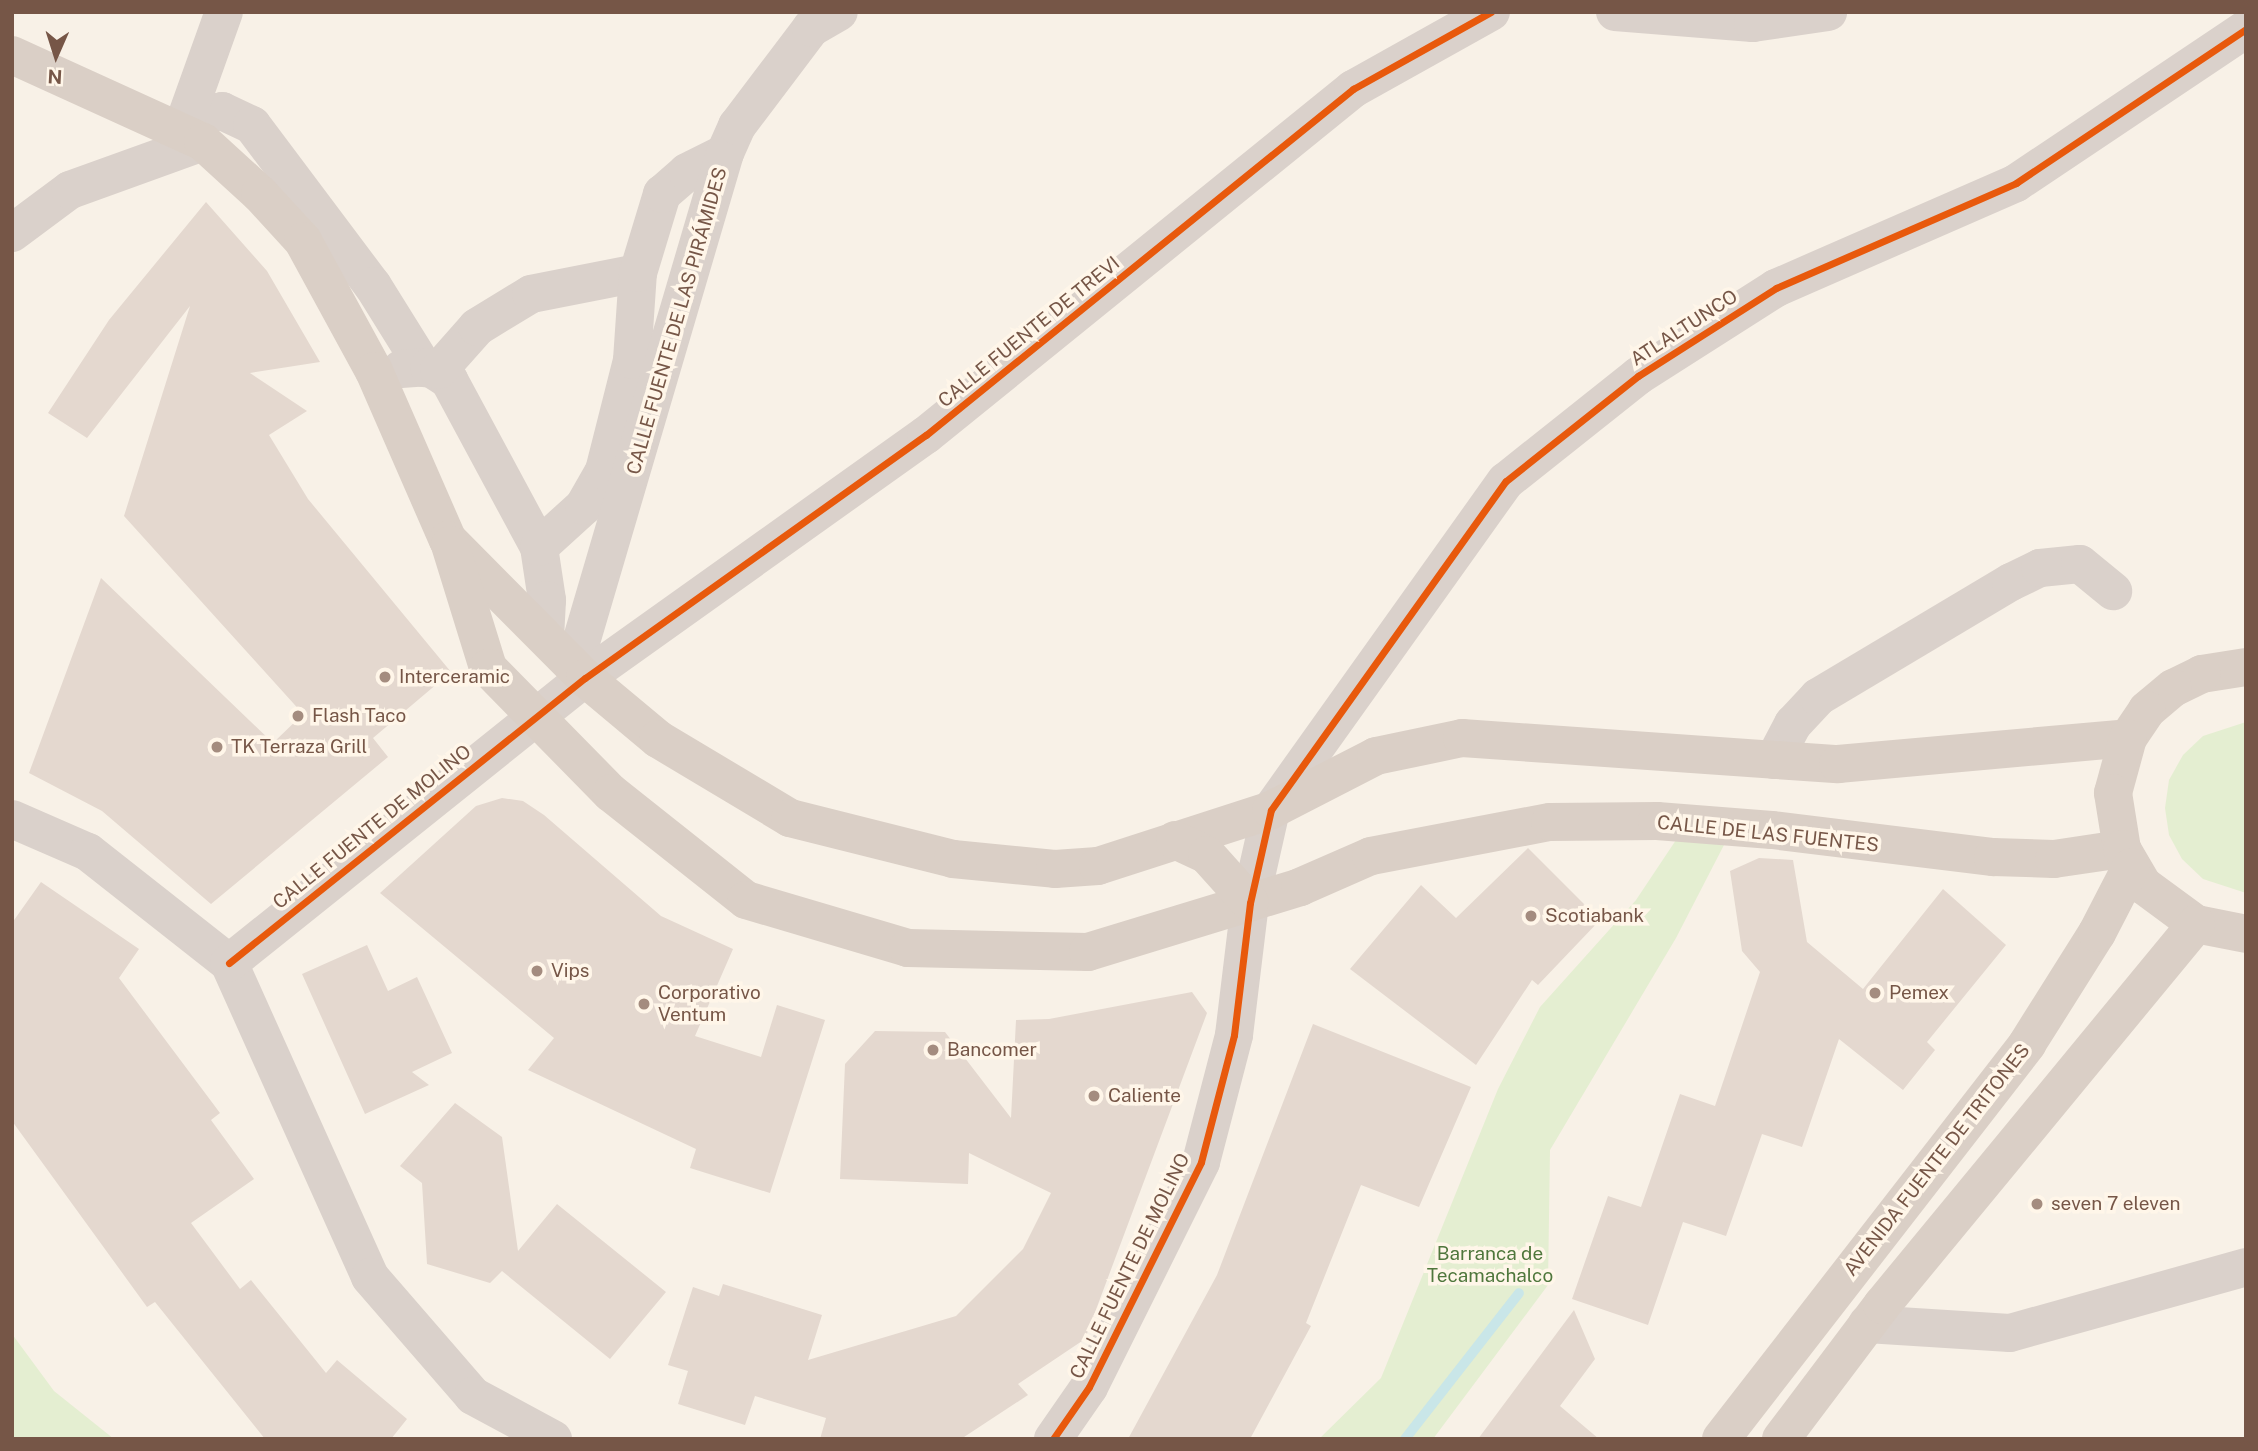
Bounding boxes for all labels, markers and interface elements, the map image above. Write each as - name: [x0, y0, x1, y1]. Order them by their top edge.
- north arrow: [21, 21, 91, 91]
- text: N: [47, 66, 63, 88]
- street label: CALLE FUENTE DE LAS PIRÁMIDES: [622, 165, 732, 477]
- street label: CALLE FUENTE DE TREVI: [934, 252, 1124, 412]
- street label: ATLALTUNCO: [1626, 285, 1742, 371]
- place label: Interceramic: [399, 666, 510, 688]
- marker: Interceramic: [377, 669, 393, 685]
- place label: Flash Taco: [312, 705, 406, 727]
- marker: Flash Taco: [290, 708, 306, 724]
- place label: TK Terraza Grill: [231, 736, 367, 758]
- marker: TK Terraza Grill: [209, 739, 225, 755]
- street label: CALLE FUENTE DE MOLINO: [268, 740, 476, 914]
- street label: CALLE DE LAS FUENTES: [1656, 811, 1880, 857]
- place label: Scotiabank: [1545, 905, 1644, 927]
- marker: Scotiabank: [1523, 908, 1539, 924]
- place label: Vips: [551, 960, 589, 982]
- marker: Vips: [529, 963, 545, 979]
- place label: Corporativo Ventum: [658, 982, 761, 1026]
- place label: Pemex: [1889, 982, 1949, 1004]
- marker: Pemex: [1867, 985, 1883, 1001]
- marker: Corporativo Ventum: [636, 996, 652, 1012]
- place label: Bancomer: [947, 1039, 1037, 1061]
- street label: AVENIDA FUENTE DE TRITONES: [1839, 1039, 2035, 1281]
- marker: Bancomer: [925, 1042, 941, 1058]
- place label: Caliente: [1108, 1085, 1181, 1107]
- marker: Caliente: [1086, 1088, 1102, 1104]
- street label: CALLE FUENTE DE MOLINO: [1065, 1149, 1195, 1383]
- place label: seven 7 eleven: [2051, 1193, 2181, 1215]
- marker: seven 7 eleven: [2029, 1196, 2045, 1212]
- park label: Barranca de Tecamachalco: [1427, 1243, 1553, 1287]

